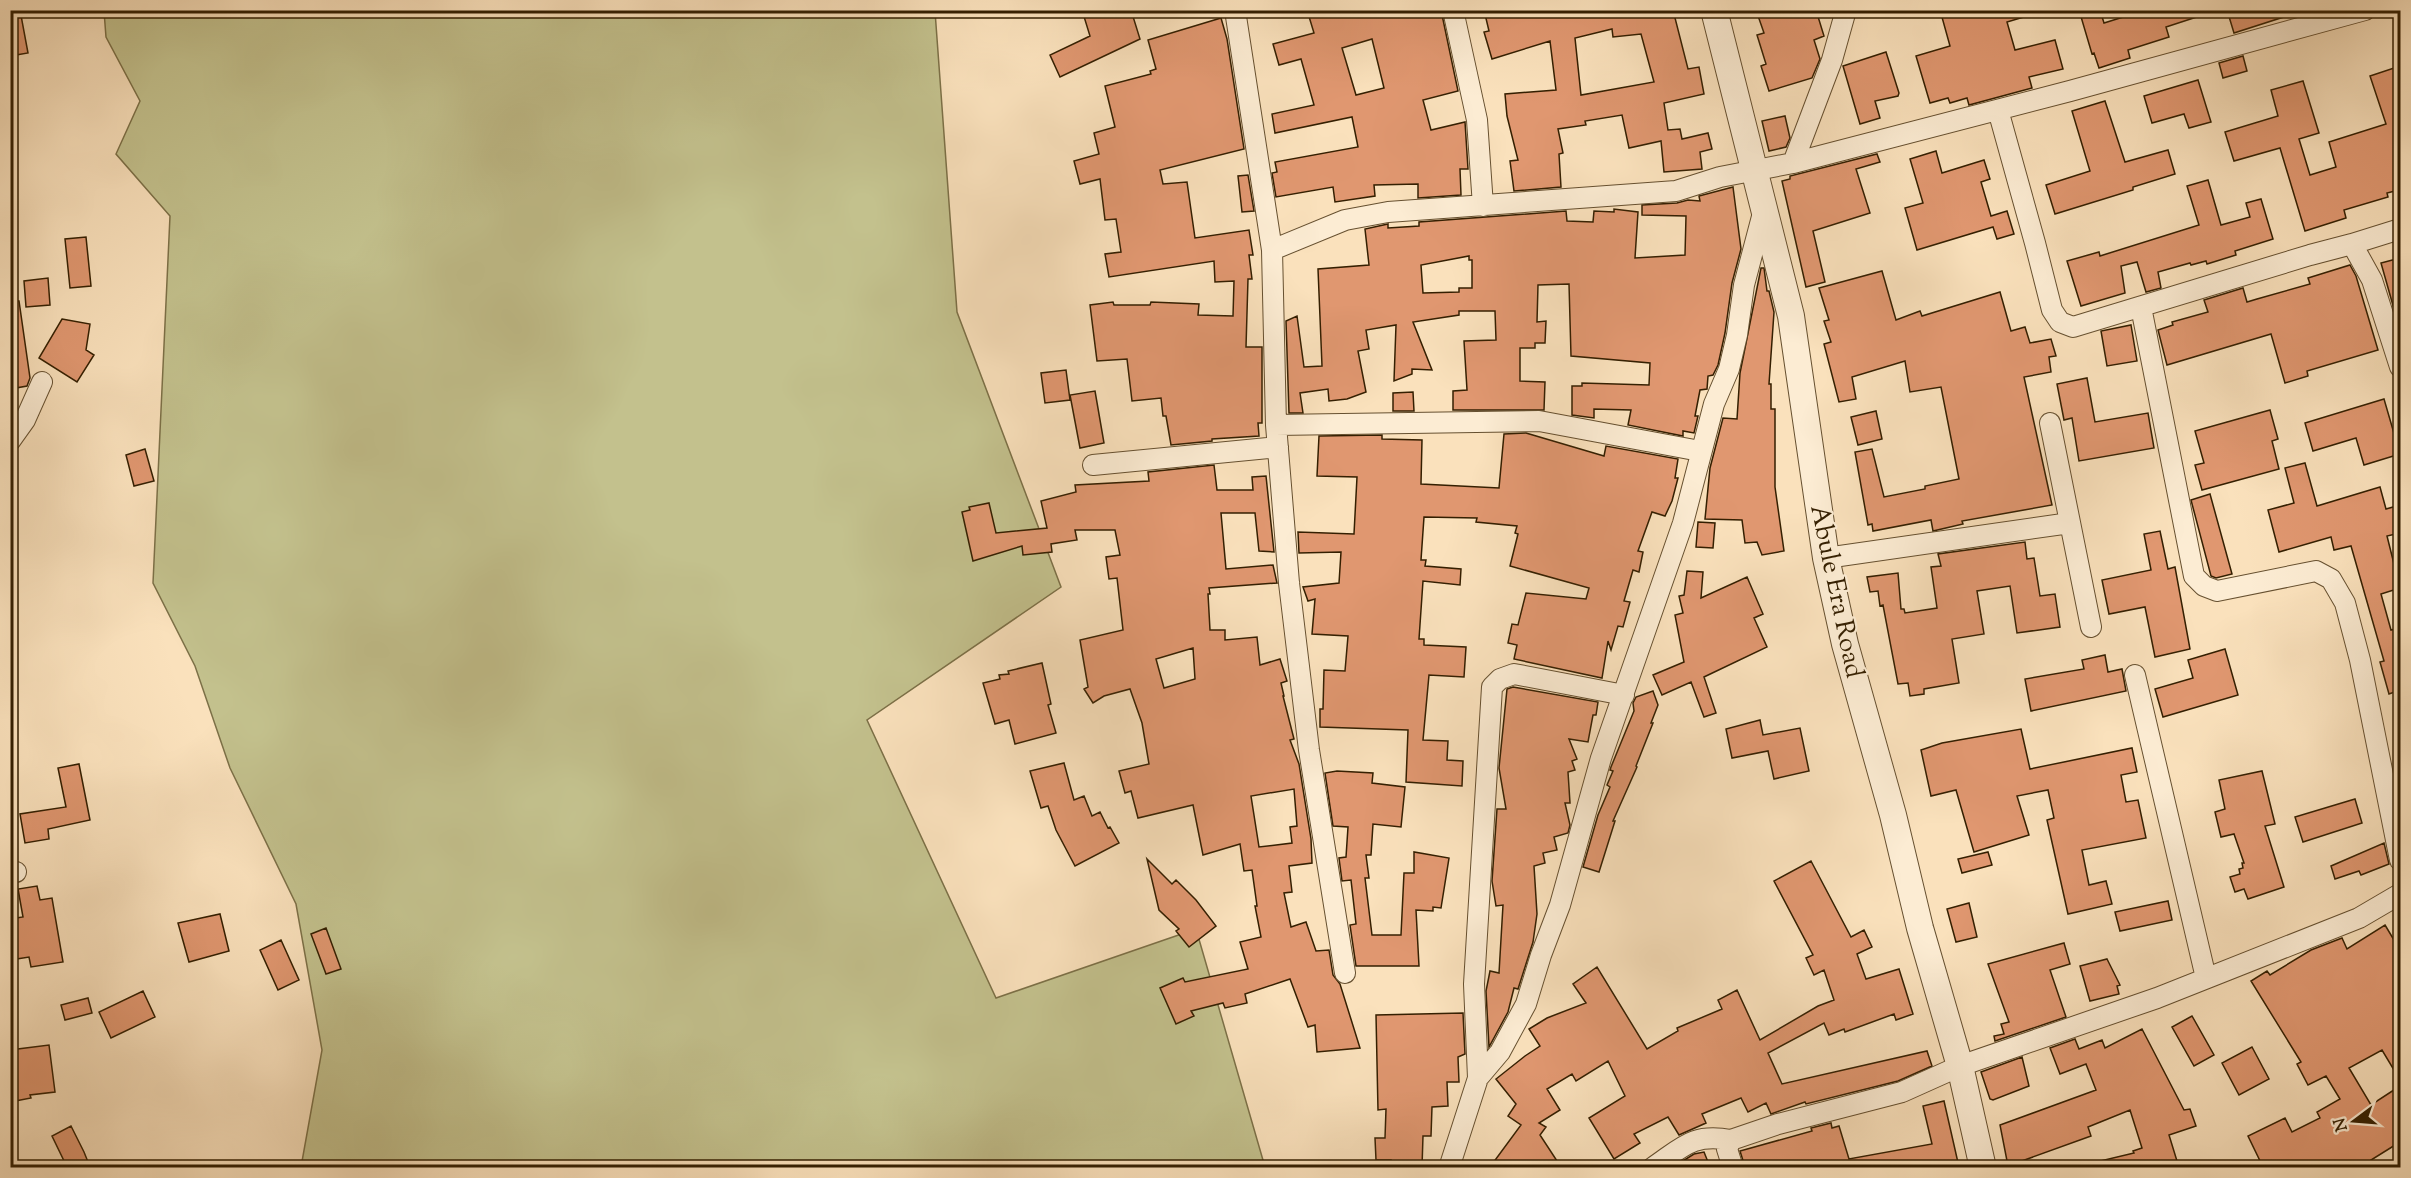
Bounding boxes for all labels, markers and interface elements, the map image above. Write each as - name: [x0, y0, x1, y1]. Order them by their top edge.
- street label: Abule Era Road: [1799, 502, 1872, 682]
- north arrow: [2324, 1091, 2384, 1151]
- text: N: [2329, 1115, 2355, 1134]

